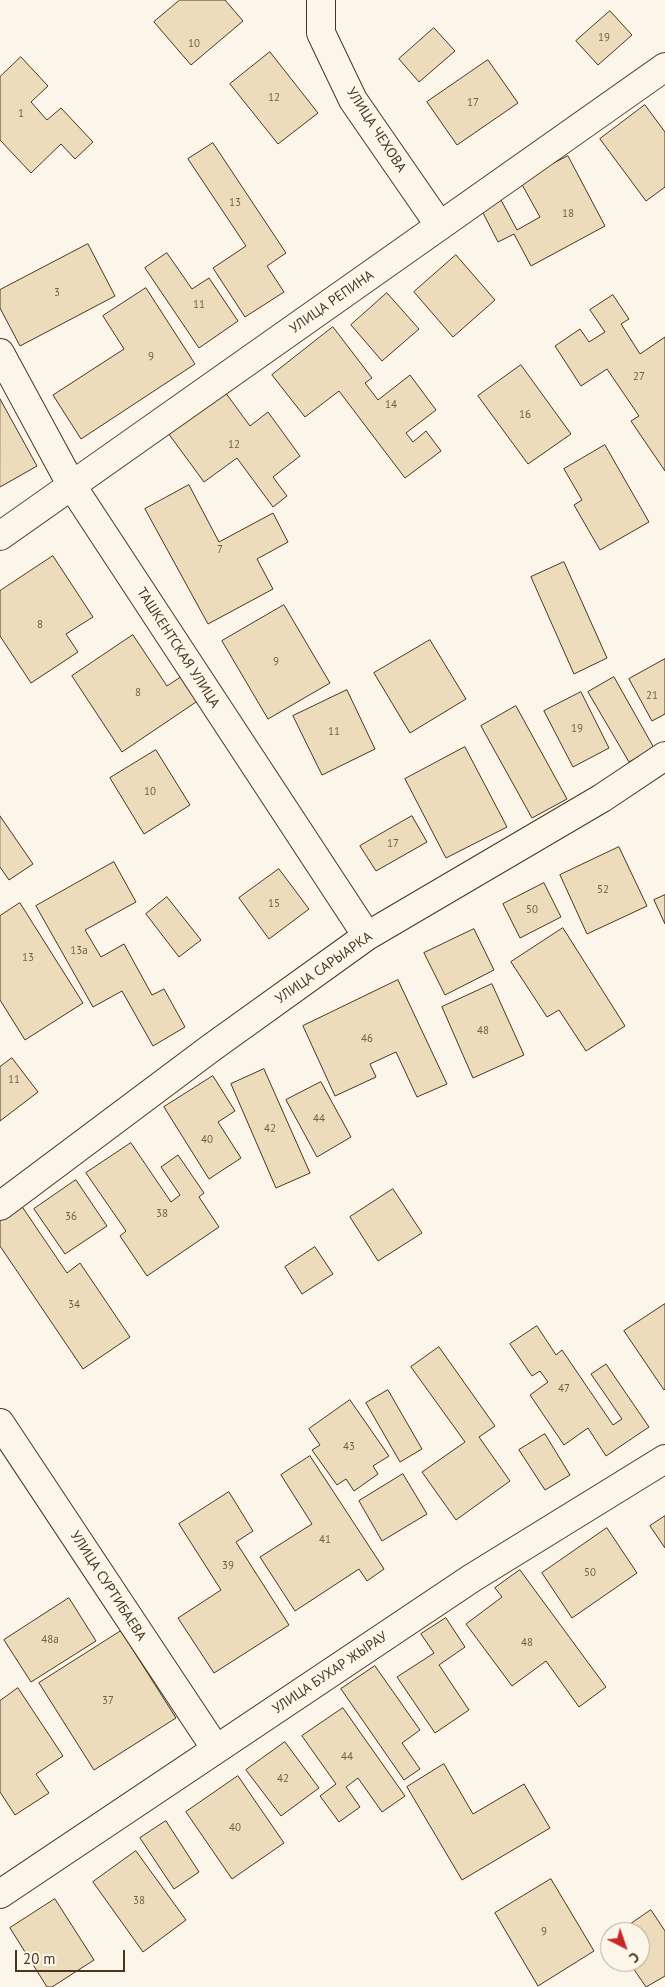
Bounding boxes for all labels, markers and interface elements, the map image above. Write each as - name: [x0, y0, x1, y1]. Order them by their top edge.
- house number: 19: [598, 31, 610, 45]
- house number: 10: [188, 37, 200, 51]
- street label: УЛИЦА ЧЕХОВА: [342, 85, 410, 175]
- house number: 12: [268, 91, 280, 105]
- house number: 17: [467, 96, 479, 110]
- house number: 1: [18, 107, 24, 121]
- house number: 13: [229, 196, 241, 210]
- house number: 18: [562, 207, 574, 221]
- street label: УЛИЦА РЕПИНА: [287, 267, 377, 337]
- house number: 3: [54, 286, 60, 300]
- house number: 11: [193, 298, 205, 312]
- house number: 9: [148, 350, 154, 364]
- house number: 27: [633, 370, 645, 384]
- house number: 14: [385, 398, 397, 412]
- house number: 16: [519, 408, 531, 422]
- house number: 12: [228, 438, 240, 452]
- house number: 7: [217, 543, 223, 557]
- street label: ТАШКЕНТСКАЯ УЛИЦА: [133, 585, 223, 711]
- house number: 8: [37, 618, 43, 632]
- house number: 9: [273, 655, 279, 669]
- house number: 8: [135, 686, 141, 700]
- house number: 21: [646, 689, 658, 703]
- house number: 19: [571, 722, 583, 736]
- house number: 11: [328, 725, 340, 739]
- house number: 10: [144, 785, 156, 799]
- house number: 17: [387, 837, 399, 851]
- house number: 52: [597, 883, 609, 897]
- house number: 15: [268, 897, 280, 911]
- house number: 50: [526, 903, 538, 917]
- street label: УЛИЦА САРЫАРКА: [272, 928, 376, 1008]
- house number: 13а: [70, 944, 88, 958]
- house number: 13: [22, 951, 34, 965]
- house number: 48: [477, 1024, 489, 1038]
- house number: 46: [361, 1032, 373, 1046]
- house number: 11: [8, 1073, 20, 1087]
- house number: 44: [313, 1112, 325, 1126]
- house number: 42: [264, 1122, 276, 1136]
- house number: 40: [201, 1133, 213, 1147]
- house number: 38: [156, 1207, 168, 1221]
- house number: 36: [65, 1210, 77, 1224]
- house number: 34: [68, 1298, 80, 1312]
- house number: 47: [558, 1382, 570, 1396]
- house number: 43: [343, 1440, 355, 1454]
- street label: УЛИЦА СУРТИБАЕВА: [66, 1528, 150, 1644]
- house number: 41: [319, 1533, 331, 1547]
- house number: 39: [222, 1559, 234, 1573]
- house number: 50: [584, 1566, 596, 1580]
- street label: УЛИЦА БУХАР ЖЫРАУ: [269, 1628, 391, 1718]
- house number: 48а: [41, 1633, 59, 1647]
- house number: 48: [521, 1636, 533, 1650]
- house number: 37: [102, 1694, 114, 1708]
- house number: 44: [341, 1750, 353, 1764]
- house number: 42: [277, 1772, 289, 1786]
- house number: 40: [229, 1821, 241, 1835]
- house number: 38: [133, 1894, 145, 1908]
- north arrow: [600, 1922, 650, 1972]
- house number: 9: [541, 1925, 547, 1939]
- scale bar: [18, 1940, 128, 1972]
- text: С: [625, 1948, 643, 1967]
- text: 20 m: [23, 1949, 56, 1968]

